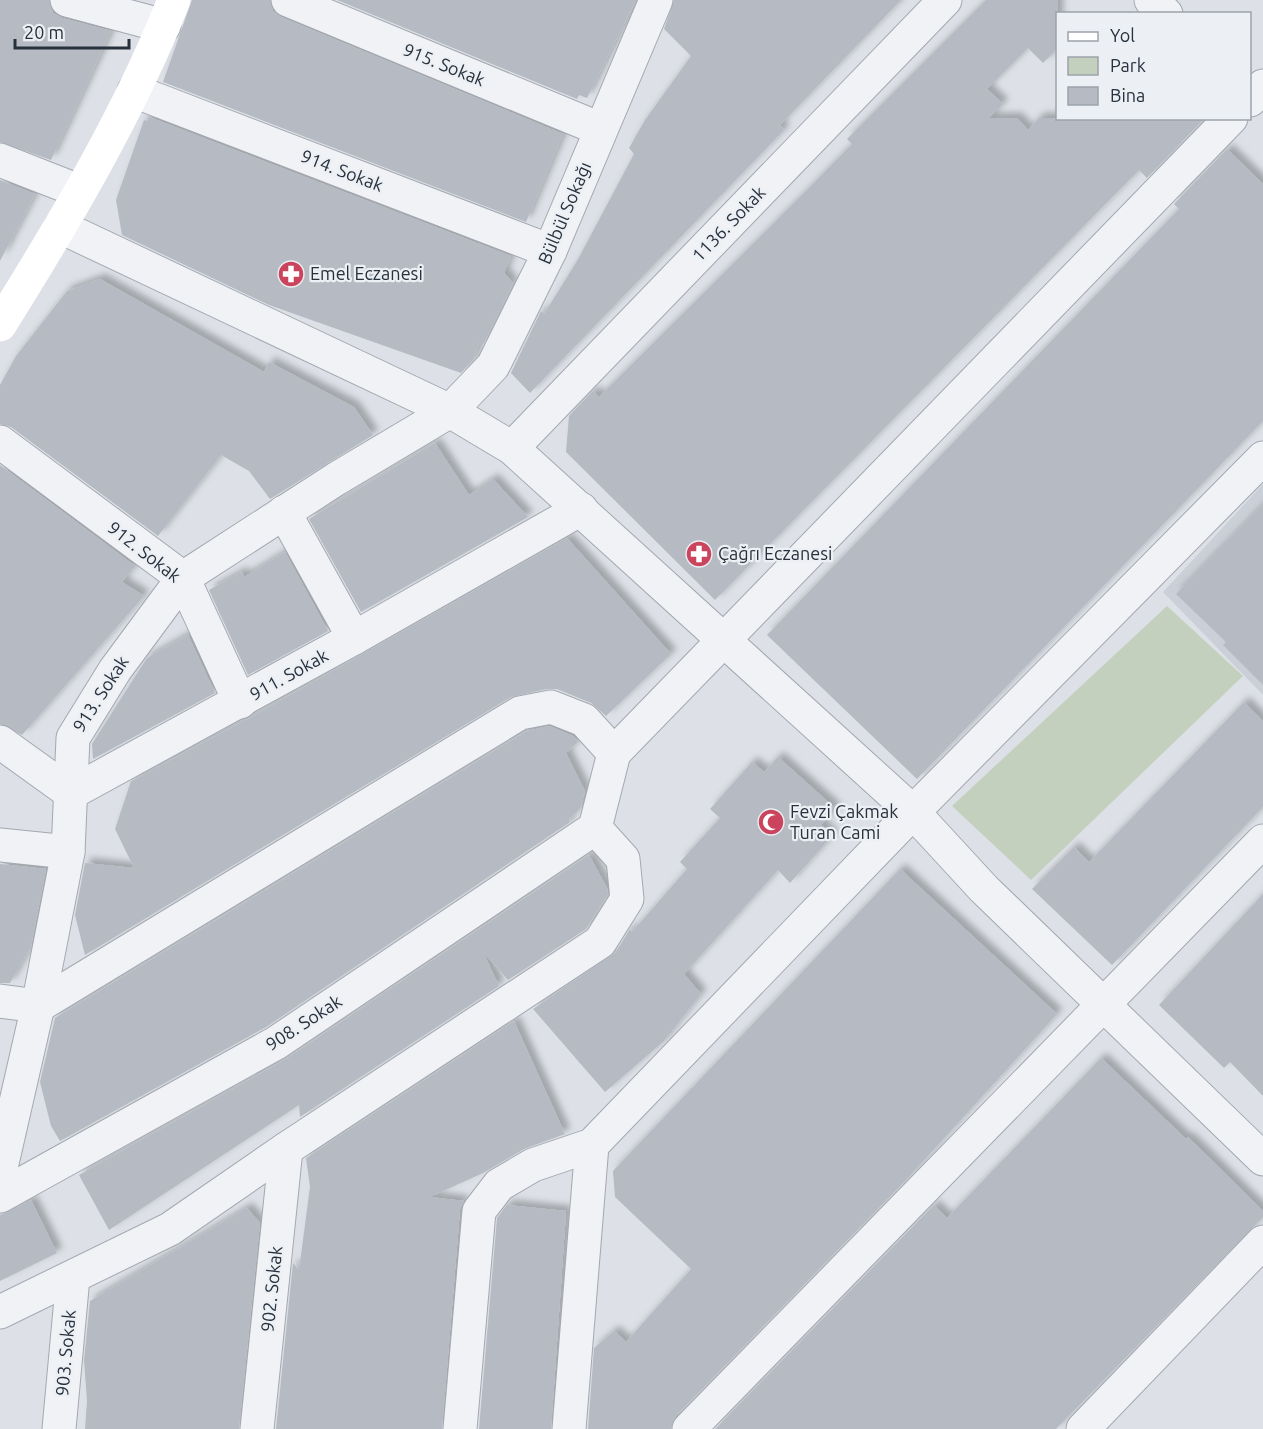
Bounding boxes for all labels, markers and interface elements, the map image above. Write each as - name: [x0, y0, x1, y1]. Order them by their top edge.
- scale bar: [15, 12, 129, 50]
- legend: [1056, 12, 1251, 120]
- text: 20 m: [24, 22, 64, 42]
- text: Yol: [1110, 25, 1135, 45]
- street label: 915. Sokak: [401, 39, 488, 90]
- text: Park: [1110, 55, 1146, 75]
- text: Bina: [1110, 85, 1145, 105]
- street label: 914. Sokak: [298, 145, 386, 195]
- street label: Bülbül Sokağı: [534, 158, 595, 267]
- street label: 1136. Sokak: [688, 182, 769, 265]
- pharmacy icon: Emel Eczanesi: [276, 259, 306, 289]
- place label: Emel Eczanesi: [310, 263, 423, 283]
- street label: 912. Sokak: [104, 517, 185, 586]
- pharmacy icon: Çağrı Eczanesi: [684, 539, 714, 569]
- place label: Çağrı Eczanesi: [718, 543, 832, 563]
- street label: 911. Sokak: [246, 644, 331, 704]
- street label: 913. Sokak: [68, 652, 132, 735]
- place label: Fevzi Çakmak Turan Cami: [790, 801, 898, 842]
- mosque icon: Fevzi Çakmak Turan Cami: [756, 807, 786, 837]
- street label: 908. Sokak: [262, 990, 345, 1054]
- street label: 902. Sokak: [257, 1245, 285, 1333]
- street label: 903. Sokak: [51, 1309, 79, 1397]

